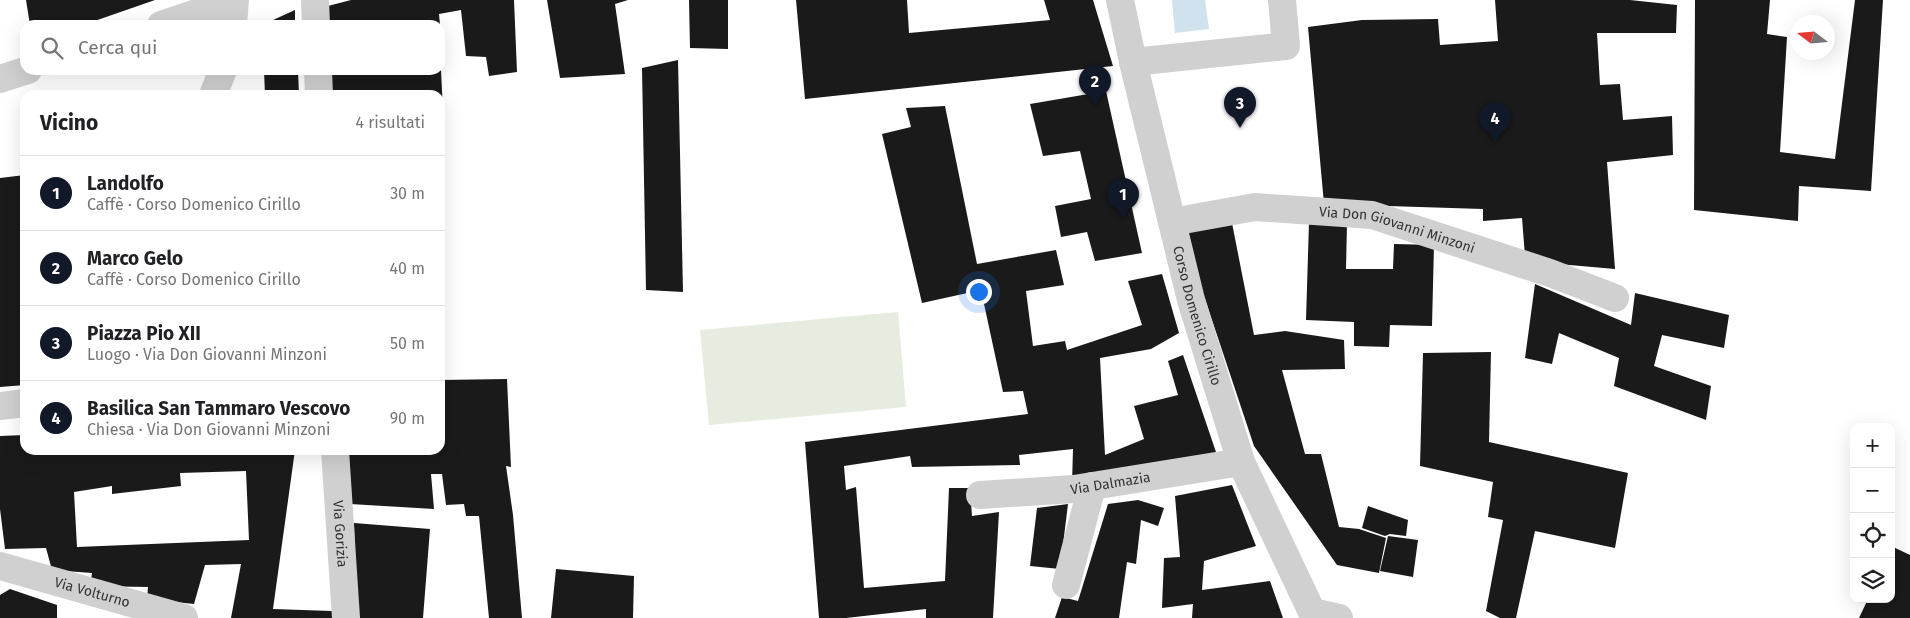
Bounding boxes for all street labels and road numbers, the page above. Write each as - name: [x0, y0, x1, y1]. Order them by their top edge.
- street label: Via Don Giovanni Minzoni: [1318, 203, 1477, 257]
- street label: Corso Domenico Cirillo: [1170, 244, 1225, 387]
- street label: Via Dalmazia: [1069, 468, 1152, 498]
- street label: Via Gorizia: [330, 500, 351, 568]
- street label: Via Volturno: [53, 573, 132, 611]

